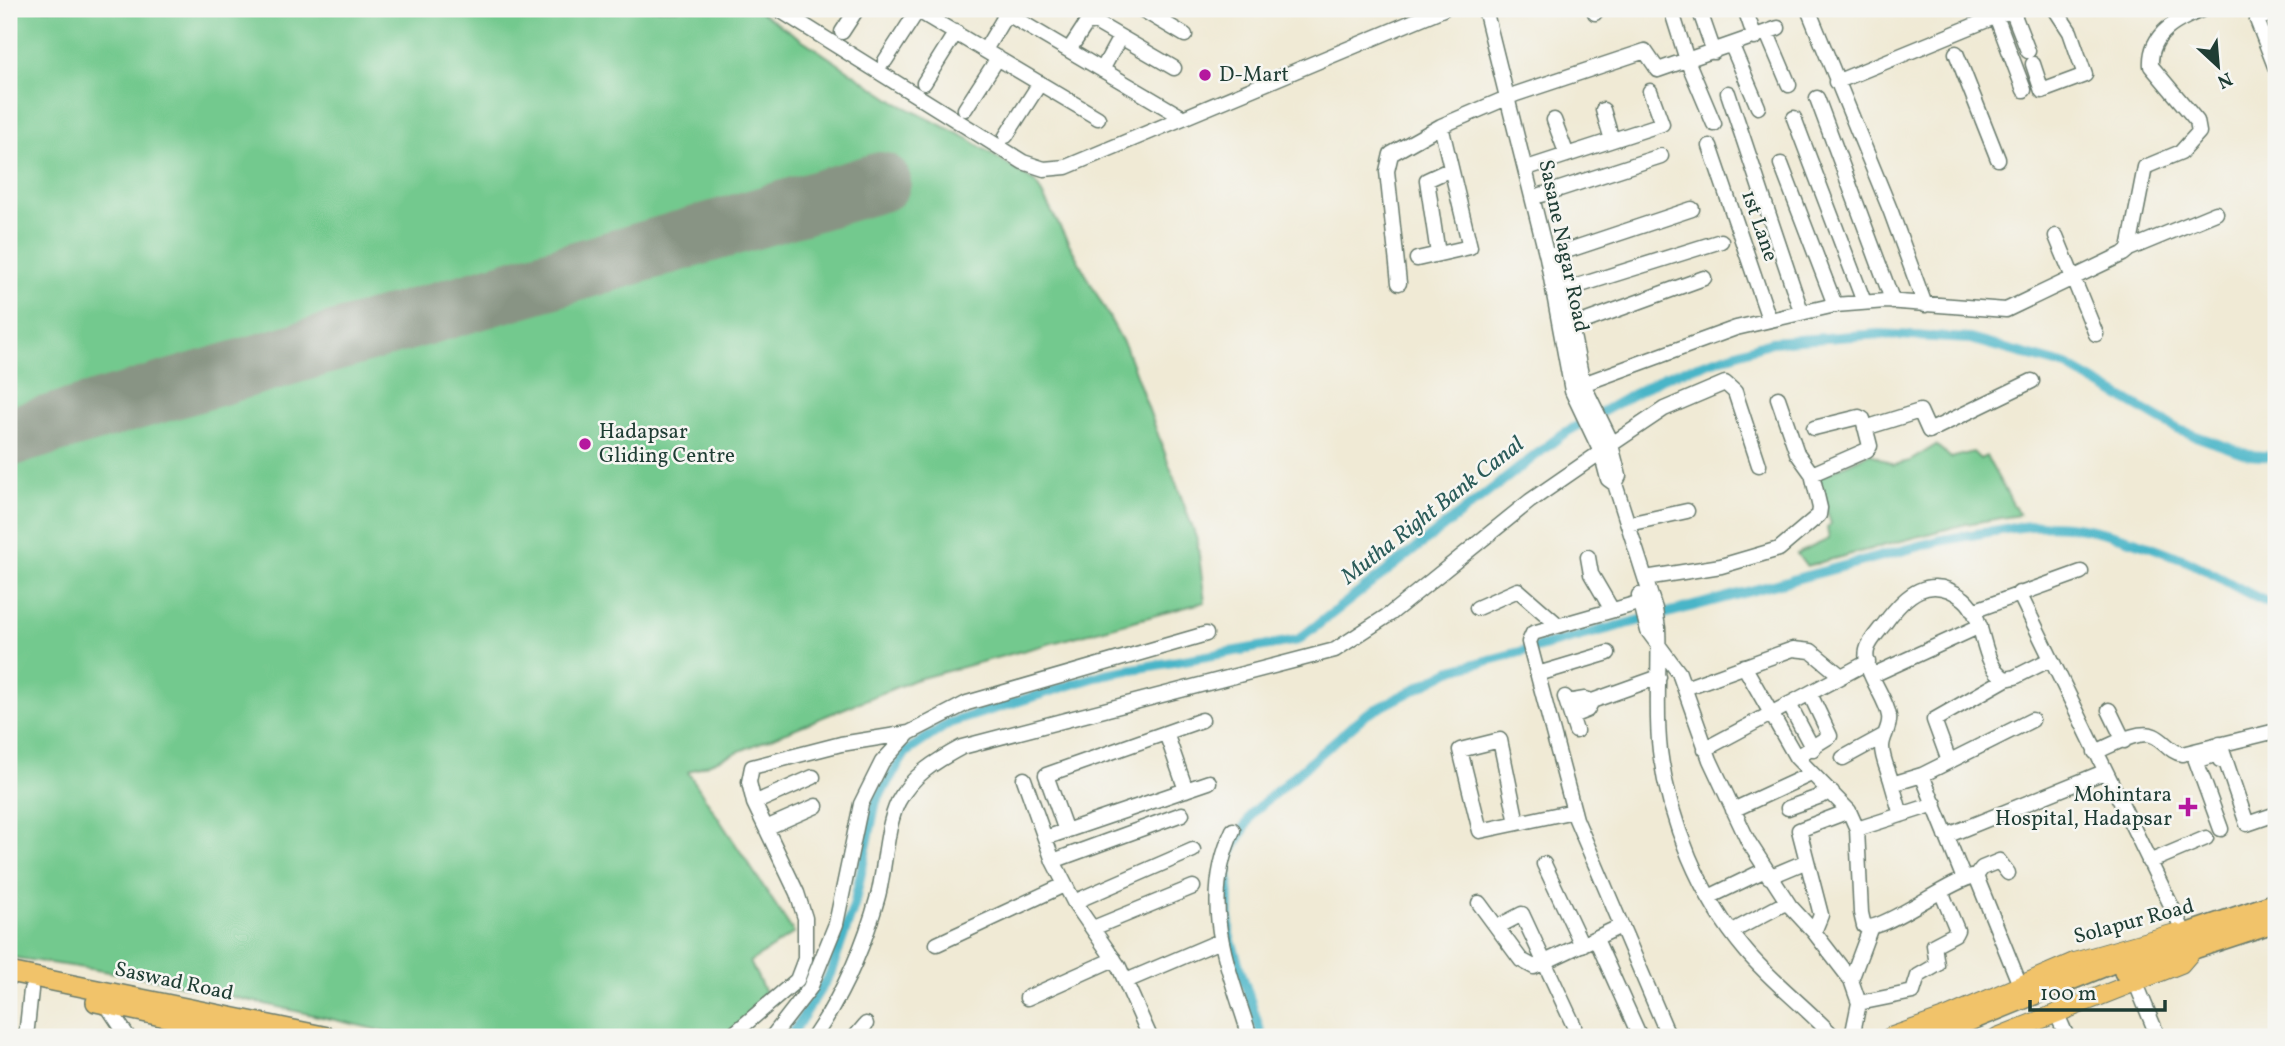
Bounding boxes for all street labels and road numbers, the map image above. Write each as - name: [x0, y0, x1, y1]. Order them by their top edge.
- street label: Sasane Nagar Road: [1531, 157, 1595, 335]
- street label: 1st Lane: [1733, 187, 1785, 265]
- street label: Solapur Road: [2071, 892, 2197, 952]
- street label: Saswad Road: [112, 955, 236, 1009]

